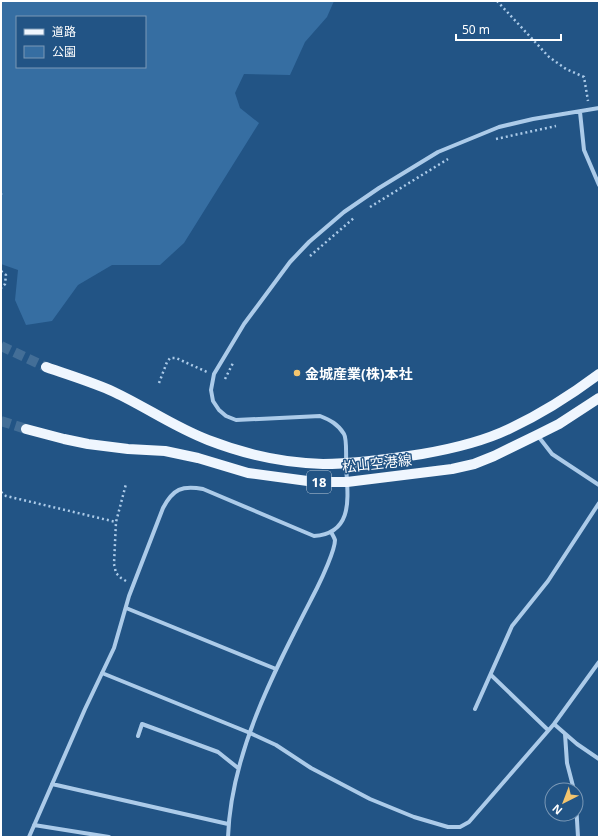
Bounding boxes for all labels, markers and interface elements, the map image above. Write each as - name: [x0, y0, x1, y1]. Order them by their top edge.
- legend: [16, 16, 146, 68]
- scale bar: [456, 16, 561, 42]
- text: 50 m: [462, 21, 490, 38]
- text: 道路: [52, 23, 76, 40]
- text: 公園: [52, 43, 76, 60]
- place label: 金城産業(株)本社: [305, 364, 413, 383]
- marker: 金城産業(株)本社: [292, 368, 302, 378]
- street label: 松山空港線: [341, 450, 413, 476]
- road number: 18: [307, 471, 331, 493]
- north arrow: [544, 782, 584, 822]
- text: N: [549, 801, 565, 818]

